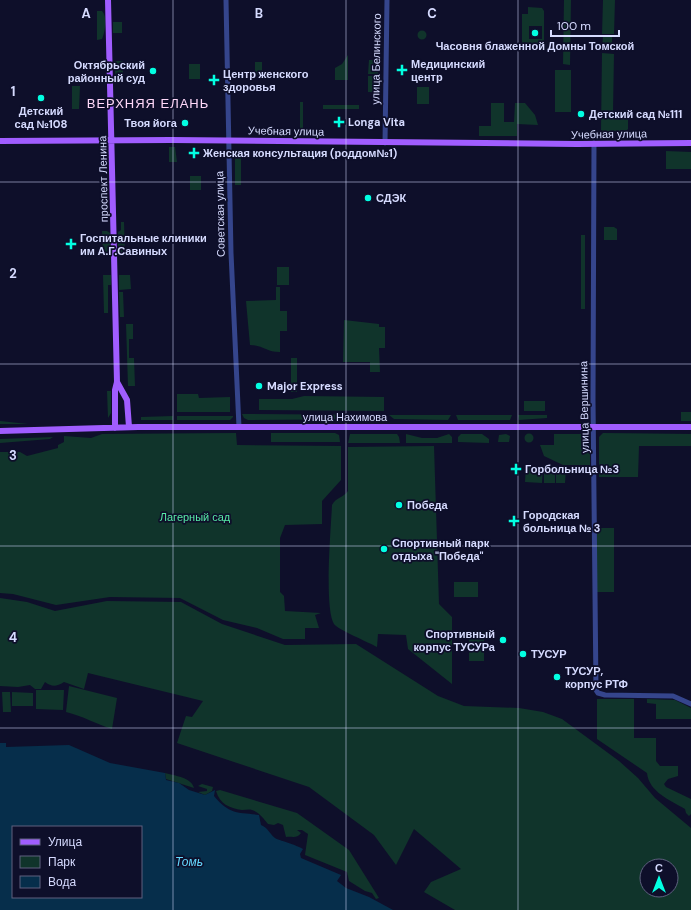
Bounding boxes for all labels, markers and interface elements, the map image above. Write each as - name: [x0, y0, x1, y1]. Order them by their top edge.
- text: A: [81, 5, 91, 22]
- text: B: [255, 5, 263, 22]
- text: C: [427, 5, 437, 22]
- scale bar: [551, 12, 619, 38]
- street label: улица Белинского: [368, 13, 384, 105]
- text: 100 m: [557, 18, 591, 34]
- marker: Часовня блаженной Домны Томской: [530, 28, 540, 38]
- place label: Часовня блаженной Домны Томской: [436, 39, 634, 53]
- place label: Медицинский центр: [411, 57, 485, 84]
- place label: Октябрьский районный суд: [68, 58, 145, 85]
- marker: Медицинский центр: [396, 64, 408, 76]
- marker: Октябрьский районный суд: [148, 66, 158, 76]
- place label: Центр женского здоровья: [223, 67, 309, 94]
- marker: Центр женского здоровья: [208, 74, 220, 86]
- text: 1: [11, 83, 15, 100]
- marker: Детский сад №108: [36, 93, 46, 103]
- district label: ВЕРХНЯЯ ЕЛАНЬ: [87, 95, 209, 112]
- place label: Детский сад №108: [15, 104, 67, 131]
- place label: Детский сад №111: [589, 107, 682, 121]
- marker: Детский сад №111: [576, 109, 586, 119]
- place label: Longa Vita: [348, 115, 405, 129]
- place label: Твоя йога: [124, 116, 178, 130]
- marker: Longa Vita: [333, 116, 345, 128]
- marker: Твоя йога: [180, 118, 190, 128]
- street label: Учебная улица: [248, 123, 325, 139]
- street label: Учебная улица: [571, 126, 648, 142]
- street label: проспект Ленина: [95, 135, 111, 222]
- place label: Женская консультация (роддом№1): [202, 146, 397, 160]
- marker: Женская консультация (роддом№1): [188, 147, 200, 159]
- street label: Советская улица: [212, 170, 228, 257]
- place label: СДЭК: [376, 191, 406, 205]
- marker: СДЭК: [363, 193, 373, 203]
- place label: Госпитальные клиники им А.Г.Савиных: [80, 231, 207, 258]
- marker: Госпитальные клиники им А.Г.Савиных: [65, 238, 77, 250]
- text: 2: [9, 265, 17, 282]
- street label: улица Вершинина: [576, 360, 592, 453]
- place label: Major Express: [267, 379, 343, 393]
- marker: Major Express: [254, 381, 264, 391]
- street label: улица Нахимова: [303, 410, 388, 424]
- text: 3: [9, 447, 17, 464]
- place label: Горбольница №3: [525, 462, 619, 476]
- marker: Горбольница №3: [510, 463, 522, 475]
- place label: Победа: [407, 498, 449, 512]
- marker: Победа: [394, 500, 404, 510]
- place label: Городская больница № 3: [523, 508, 600, 535]
- park label: Лагерный сад: [160, 510, 231, 524]
- marker: Городская больница № 3: [508, 515, 520, 527]
- place label: Спортивный парк отдыха "Победа": [392, 536, 490, 563]
- marker: Спортивный парк отдыха "Победа": [379, 544, 389, 554]
- place label: Спортивный корпус ТУСУРа: [413, 627, 496, 654]
- text: 4: [9, 629, 17, 646]
- marker: Спортивный корпус ТУСУРа: [498, 635, 508, 645]
- place label: ТУСУР: [531, 647, 567, 661]
- marker: ТУСУР: [518, 649, 528, 659]
- place label: ТУСУР, корпус РТФ: [565, 664, 628, 691]
- marker: ТУСУР, корпус РТФ: [552, 672, 562, 682]
- legend: [12, 826, 142, 898]
- text: Улица: [48, 834, 82, 850]
- text: Парк: [48, 854, 76, 870]
- water label: Томь: [175, 854, 203, 870]
- north arrow: [639, 858, 679, 898]
- text: С: [655, 861, 663, 875]
- text: Вода: [48, 874, 76, 890]

